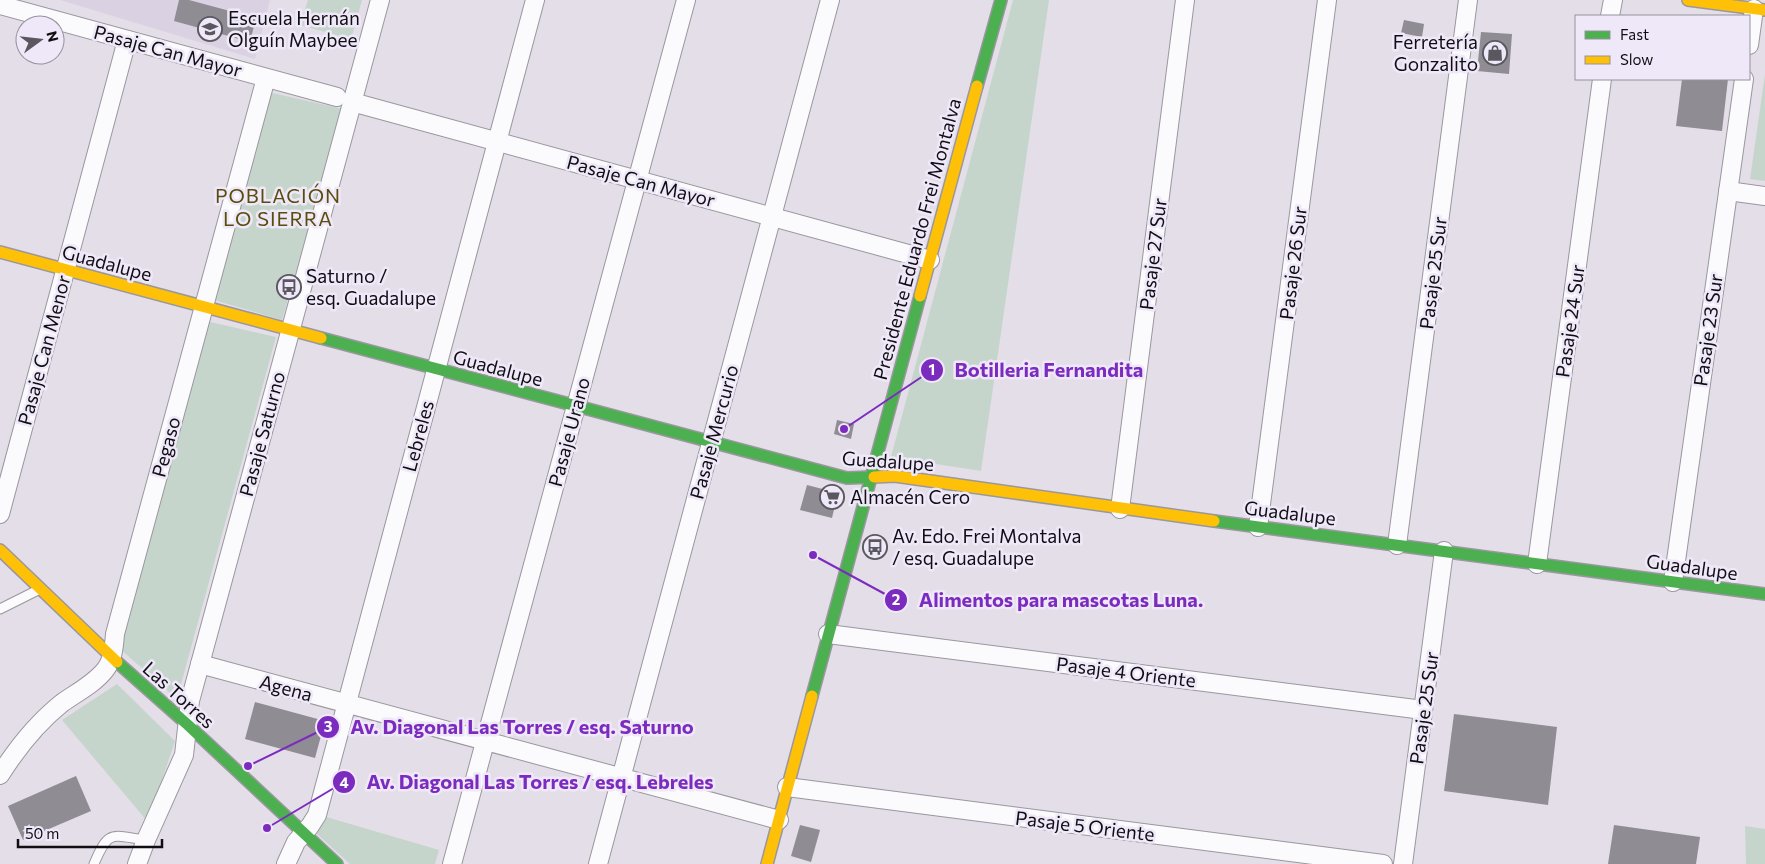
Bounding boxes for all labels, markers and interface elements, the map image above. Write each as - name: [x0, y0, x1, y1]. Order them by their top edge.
- place label: Escuela Hernán Olguín Maybee: [228, 6, 360, 51]
- north arrow: [15, 15, 65, 65]
- legend: [1575, 15, 1750, 80]
- school or university icon: Escuela Hernán Olguín Maybee: [197, 16, 223, 42]
- street label: Pasaje Can Mayor: [91, 20, 245, 81]
- text: Fast: [1620, 25, 1649, 43]
- text: N: [43, 29, 63, 44]
- place label: Ferretería Gonzalito: [1393, 30, 1478, 75]
- shop icon: Ferretería Gonzalito: [1482, 40, 1508, 66]
- text: Slow: [1620, 50, 1653, 68]
- street label: Presidente Eduardo Frei Montalva: [868, 95, 965, 382]
- street label: Pasaje Can Mayor: [564, 150, 718, 211]
- district label: POBLACIÓN LO SIERRA: [215, 183, 341, 230]
- street label: Pasaje 27 Sur: [1134, 196, 1171, 311]
- street label: Pasaje 26 Sur: [1274, 205, 1311, 321]
- street label: Pasaje 25 Sur: [1414, 215, 1451, 331]
- street label: Guadalupe: [60, 239, 155, 286]
- street label: Pasaje 24 Sur: [1550, 263, 1589, 379]
- place label: Saturno / esq. Guadalupe: [306, 264, 436, 309]
- street label: Pasaje Can Menor: [12, 272, 75, 427]
- street label: Pasaje 23 Sur: [1688, 272, 1727, 388]
- bus stop icon: Saturno / esq. Guadalupe: [276, 274, 302, 300]
- street label: Guadalupe: [451, 344, 546, 391]
- callout: Botilleria Fernandita: [920, 352, 1154, 387]
- text: Botilleria Fernandita: [955, 357, 1143, 381]
- text: 1: [929, 360, 935, 378]
- street label: Pasaje Mercurio: [685, 362, 743, 502]
- street label: Pasaje Saturno: [234, 369, 289, 499]
- street label: Pasaje Urano: [543, 375, 594, 489]
- street label: Lebreles: [397, 398, 438, 474]
- street label: Pegaso: [146, 414, 185, 480]
- street label: Guadalupe: [841, 446, 935, 475]
- supermarket icon: Almacén Cero: [819, 484, 845, 510]
- place label: Almacén Cero: [850, 485, 970, 508]
- street label: Guadalupe: [1243, 495, 1337, 530]
- place label: Av. Edo. Frei Montalva / esq. Guadalupe: [892, 524, 1081, 569]
- bus stop icon: Av. Edo. Frei Montalva / esq. Guadalupe: [862, 534, 888, 560]
- street label: Guadalupe: [1645, 549, 1739, 584]
- callout: Alimentos para mascotas Luna.: [884, 582, 1213, 617]
- text: Alimentos para mascotas Luna.: [919, 587, 1203, 611]
- text: 2: [892, 590, 900, 608]
- street label: Pasaje 25 Sur: [1404, 650, 1443, 766]
- street label: Pasaje 4 Oriente: [1055, 652, 1197, 691]
- street label: Las Torres: [139, 656, 220, 733]
- street label: Agena: [257, 669, 315, 706]
- callout: Av. Diagonal Las Torres / esq. Saturno: [316, 709, 704, 744]
- text: Av. Diagonal Las Torres / esq. Saturno: [350, 714, 694, 738]
- text: 3: [324, 717, 333, 735]
- callout: Av. Diagonal Las Torres / esq. Lebreles: [332, 765, 724, 800]
- text: Av. Diagonal Las Torres / esq. Lebreles: [366, 769, 714, 793]
- text: 4: [339, 773, 349, 791]
- street label: Pasaje 5 Oriente: [1014, 806, 1156, 845]
- scale bar: [18, 816, 161, 848]
- text: 50 m: [25, 824, 59, 842]

